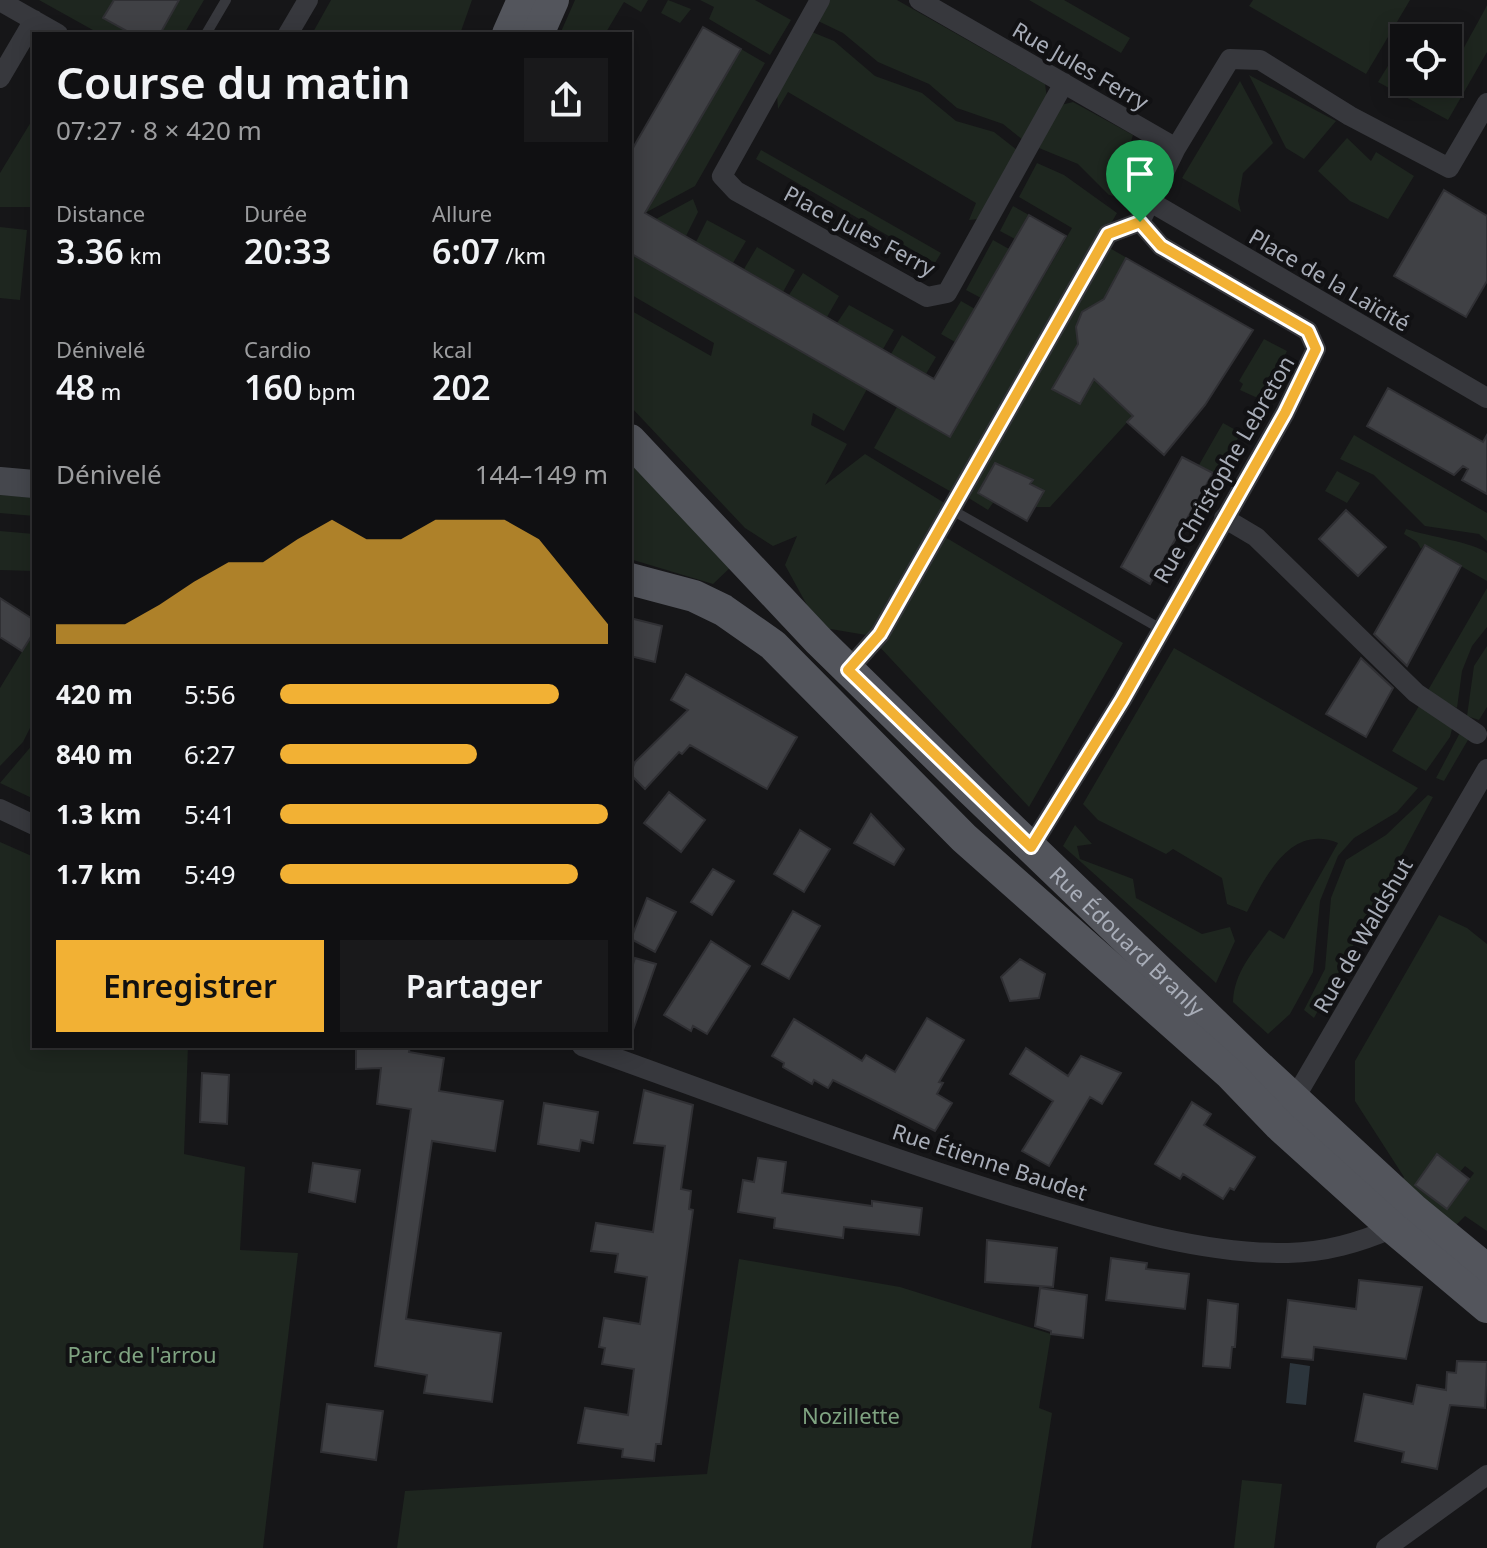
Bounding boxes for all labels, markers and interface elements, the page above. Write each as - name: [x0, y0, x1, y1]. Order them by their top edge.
- street label: Rue Jules Ferry: [1007, 14, 1155, 117]
- map controls: [1390, 24, 1462, 96]
- button: locate: [1390, 24, 1462, 96]
- text: Course du matin: [56, 52, 411, 112]
- button: share: [524, 58, 608, 142]
- text: 07:27 · 8 × 420 m: [56, 112, 262, 148]
- pin: [1106, 140, 1174, 222]
- icon: arrive: [1118, 152, 1162, 196]
- street label: Place Jules Ferry: [779, 178, 942, 283]
- text: Distance: [56, 198, 145, 228]
- text: Durée: [244, 198, 307, 228]
- text: Allure: [432, 198, 492, 228]
- street label: Place de la Laïcité: [1244, 221, 1416, 337]
- text: 3.36: [56, 228, 124, 274]
- text: 20:33: [244, 228, 331, 274]
- text: 6:07: [432, 228, 500, 274]
- text: km: [124, 240, 162, 270]
- text: /km: [500, 240, 546, 270]
- text: Dénivelé: [56, 334, 145, 364]
- text: Cardio: [244, 334, 311, 364]
- text: kcal: [432, 334, 472, 364]
- street label: Rue Christophe Lebreton: [1145, 350, 1301, 588]
- text: 48: [56, 364, 95, 410]
- text: 160: [244, 364, 302, 410]
- text: 202: [432, 364, 490, 410]
- text: m: [95, 376, 121, 406]
- text: bpm: [302, 376, 356, 406]
- text: Dénivelé: [56, 456, 162, 492]
- text: 144–149 m: [475, 456, 608, 492]
- text: 420 m: [56, 676, 133, 712]
- text: 5:56: [184, 676, 236, 712]
- text: 840 m: [56, 736, 133, 772]
- text: 6:27: [184, 736, 236, 772]
- text: 1.3 km: [56, 796, 141, 832]
- text: 5:41: [184, 796, 236, 832]
- street label: Rue de Waldshut: [1305, 852, 1419, 1018]
- text: 1.7 km: [56, 856, 141, 892]
- text: 5:49: [184, 856, 236, 892]
- street label: Rue Édouard Branly: [1044, 859, 1212, 1023]
- button: Enregistrer: [56, 940, 324, 1032]
- button: Partager: [340, 940, 608, 1032]
- street label: Rue Étienne Baudet: [889, 1115, 1091, 1207]
- park label: Parc de l'arrou: [68, 1339, 216, 1369]
- park label: Nozillette: [802, 1400, 900, 1430]

